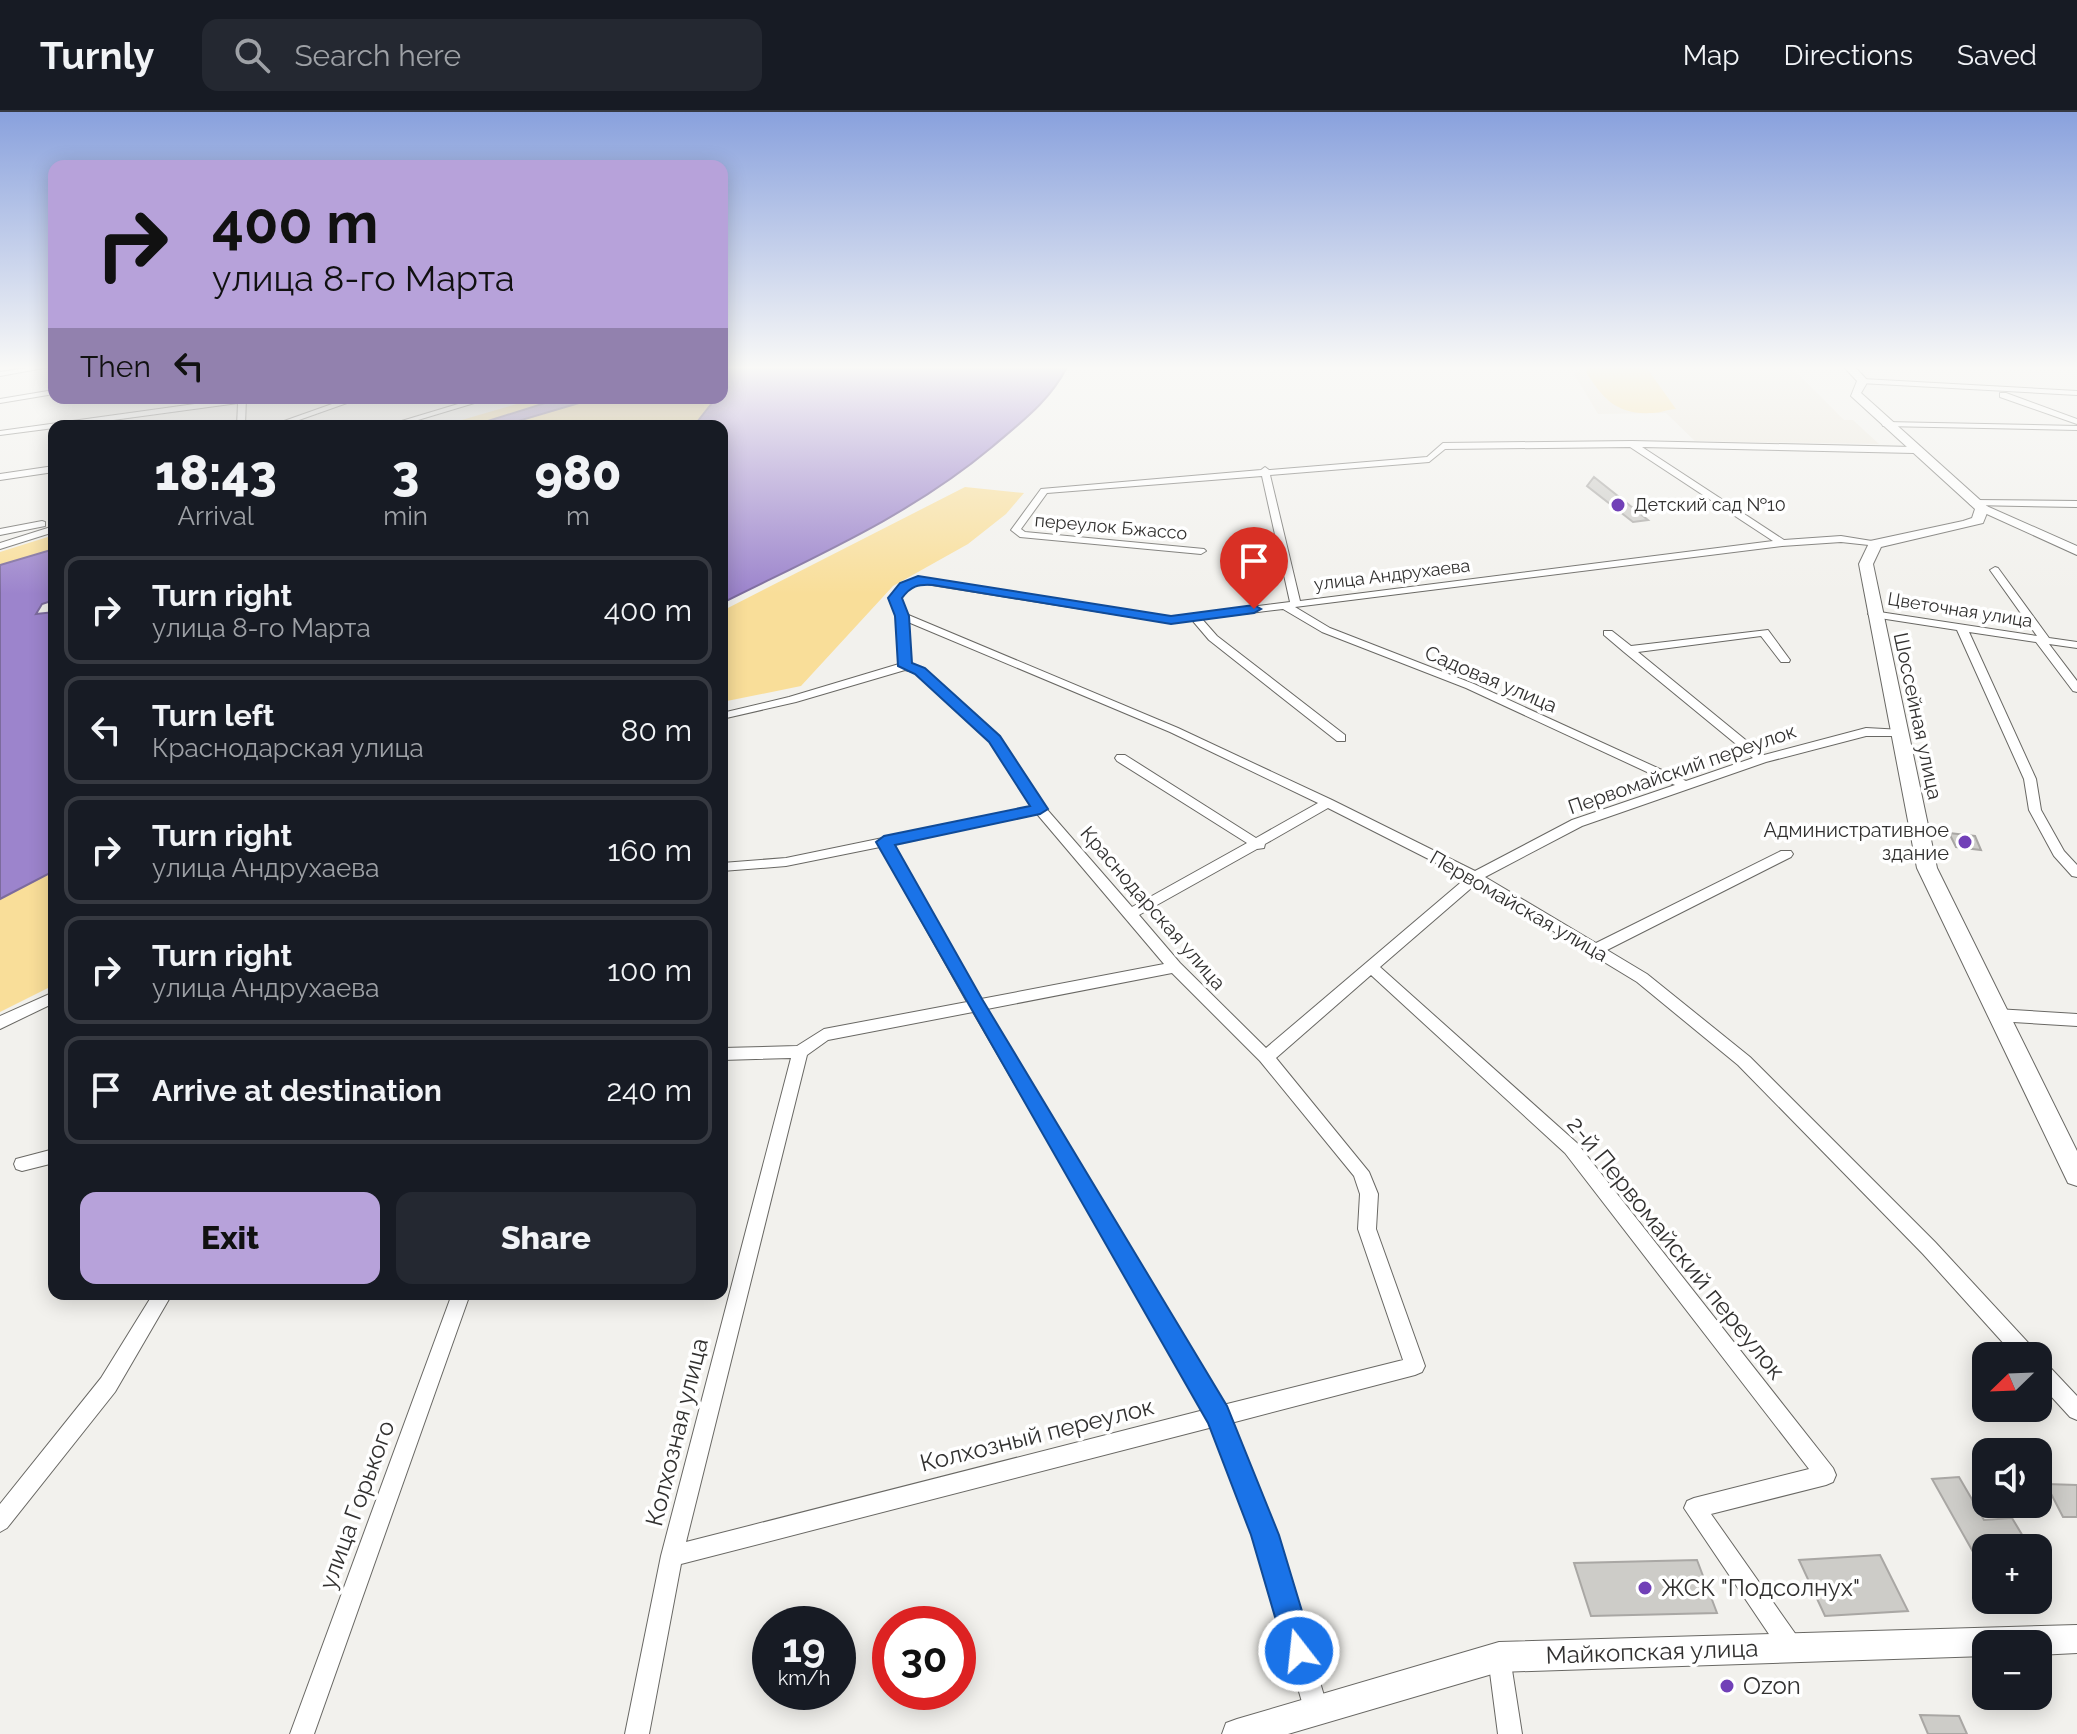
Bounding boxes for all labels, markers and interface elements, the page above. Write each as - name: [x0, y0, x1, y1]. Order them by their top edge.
- search box: [202, 19, 762, 91]
- text: Turnly: [40, 33, 154, 78]
- icon: search: [230, 33, 274, 77]
- text: Search here: [294, 38, 461, 73]
- text: Map: [1683, 39, 1740, 72]
- text: Directions: [1784, 39, 1913, 72]
- text: Saved: [1957, 39, 2037, 72]
- text: 400 m: [212, 190, 378, 256]
- icon: right: [80, 192, 184, 296]
- text: улица 8-го Марта: [212, 257, 515, 299]
- icon: left: [167, 344, 211, 388]
- text: Then: [80, 349, 151, 384]
- text: 18:43: [155, 445, 277, 501]
- text: 3: [392, 445, 419, 501]
- text: 980: [535, 445, 621, 501]
- place label: Детский сад №10: [1634, 494, 1786, 515]
- marker: Детский сад №10: [1609, 496, 1627, 514]
- text: Arrival: [178, 501, 254, 531]
- text: min: [383, 501, 428, 531]
- text: m: [566, 501, 590, 531]
- street label: переулок Бжассо: [1034, 509, 1188, 544]
- pin: [1220, 527, 1288, 609]
- icon: arrive: [1232, 539, 1276, 583]
- street label: улица Андрухаева: [1313, 554, 1471, 595]
- text: Turn right: [152, 578, 292, 613]
- icon: right: [84, 588, 128, 632]
- street label: Цветочная улица: [1886, 588, 2034, 631]
- text: 400 m: [604, 593, 692, 628]
- text: улица 8-го Марта: [152, 613, 371, 643]
- street label: Шоссейная улица: [1889, 630, 1947, 802]
- street label: Садовая улица: [1421, 640, 1561, 718]
- text: Turn left: [152, 698, 274, 733]
- icon: left: [84, 708, 128, 752]
- text: 80 m: [621, 713, 692, 748]
- street label: Первомайский переулок: [1565, 719, 1799, 819]
- text: Краснодарская улица: [152, 733, 424, 763]
- text: Turn right: [152, 818, 292, 853]
- place label: Административное здание: [1763, 818, 1949, 865]
- street label: Краснодарская улица: [1075, 821, 1231, 995]
- icon: right: [84, 828, 128, 872]
- text: 160 m: [607, 833, 692, 868]
- marker: Административное здание: [1956, 833, 1974, 851]
- street label: Первомайская улица: [1426, 845, 1612, 967]
- text: улица Андрухаева: [152, 853, 379, 883]
- text: Turn right: [152, 938, 292, 973]
- icon: right: [84, 948, 128, 992]
- text: 100 m: [607, 953, 692, 988]
- text: улица Андрухаева: [152, 973, 379, 1003]
- icon: arrive: [84, 1068, 128, 1112]
- text: Arrive at destination: [152, 1073, 442, 1108]
- text: 240 m: [606, 1073, 692, 1108]
- street label: 2-й Первомайский переулок: [1561, 1110, 1792, 1385]
- button: Exit: [80, 1192, 380, 1284]
- button: Share: [396, 1192, 696, 1284]
- street label: Колхозная улица: [639, 1335, 714, 1529]
- north arrow: [1972, 1342, 2052, 1422]
- map controls: [1972, 1342, 2052, 1710]
- street label: Колхозный переулок: [917, 1391, 1157, 1478]
- street label: улица Горького: [313, 1417, 400, 1593]
- button: sound: [1972, 1438, 2052, 1518]
- button: +: [1972, 1534, 2052, 1614]
- place label: ЖСК "Подсолнух": [1661, 1573, 1860, 1602]
- marker: ЖСК "Подсолнух": [1636, 1579, 1654, 1597]
- speed limit sign: 30: [872, 1606, 976, 1710]
- position arrow: [1257, 1609, 1341, 1693]
- text: 19: [782, 1624, 826, 1671]
- button: −: [1972, 1630, 2052, 1710]
- street label: Майкопская улица: [1545, 1633, 1759, 1670]
- text: km/h: [778, 1666, 830, 1690]
- place label: Ozon: [1743, 1671, 1801, 1700]
- marker: Ozon: [1718, 1677, 1736, 1695]

